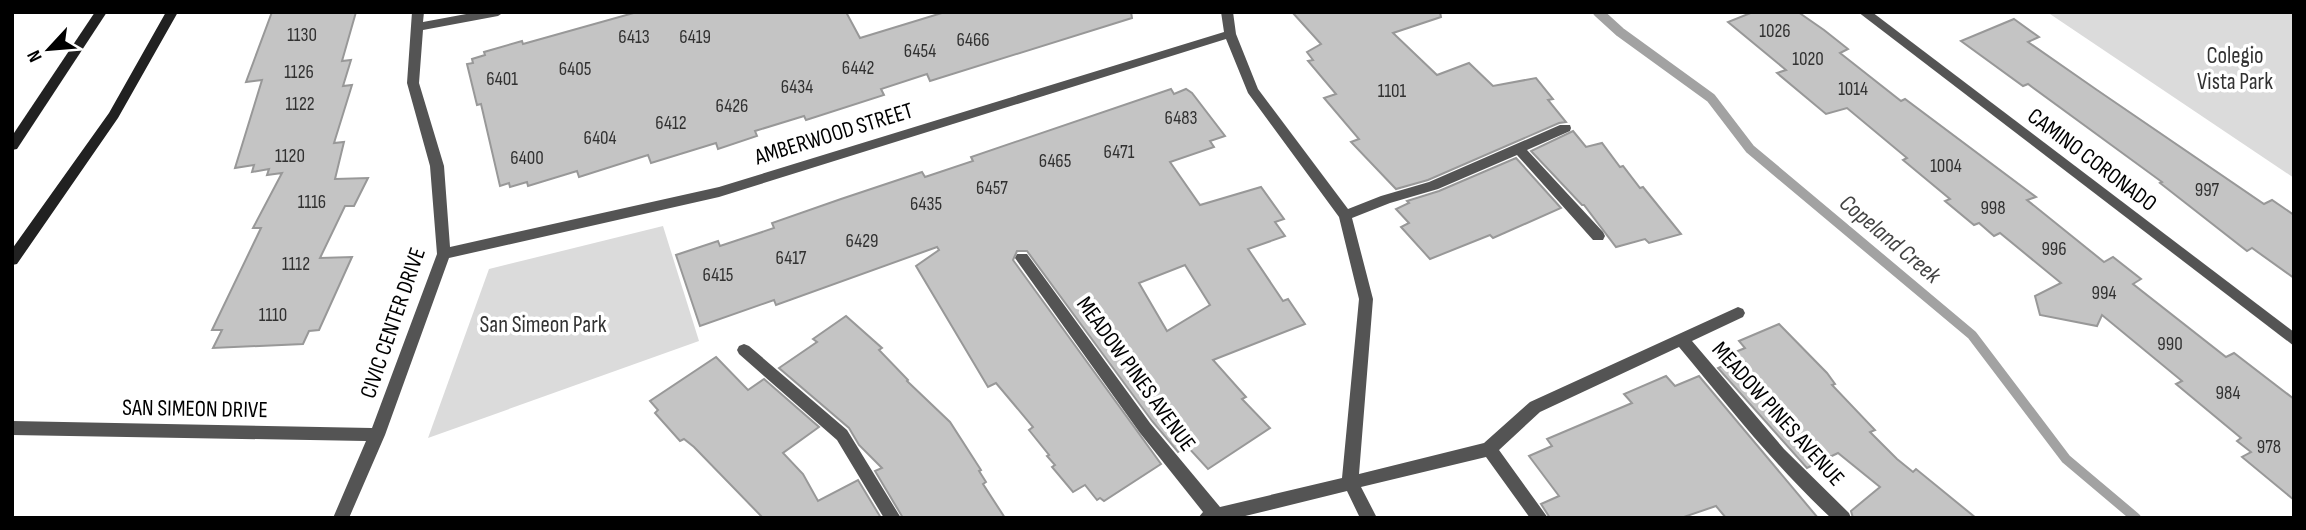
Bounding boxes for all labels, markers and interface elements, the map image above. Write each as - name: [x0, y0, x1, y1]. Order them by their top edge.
- north arrow: [14, 14, 84, 84]
- house number: 1026: [1759, 20, 1791, 43]
- house number: 1130: [287, 24, 317, 47]
- house number: 6413: [618, 26, 650, 49]
- house number: 6419: [679, 26, 711, 49]
- house number: 6466: [956, 29, 990, 52]
- house number: 6454: [904, 40, 936, 63]
- park label: Colegio Vista Park: [2197, 42, 2273, 96]
- text: N: [23, 46, 48, 65]
- house number: 1020: [1792, 48, 1824, 71]
- house number: 6442: [842, 57, 874, 80]
- house number: 6405: [559, 58, 591, 81]
- house number: 1126: [284, 61, 314, 84]
- house number: 6401: [486, 68, 518, 91]
- house number: 6434: [781, 76, 813, 99]
- house number: 1014: [1838, 78, 1868, 101]
- house number: 1101: [1378, 80, 1407, 103]
- house number: 1122: [285, 93, 315, 116]
- house number: 6426: [716, 95, 748, 118]
- street label: AMBERWOOD STREET: [750, 97, 917, 172]
- street label: CAMINO CORONADO: [2022, 102, 2162, 218]
- house number: 6483: [1165, 107, 1197, 130]
- house number: 6412: [655, 112, 687, 135]
- house number: 6404: [583, 127, 617, 150]
- house number: 6471: [1104, 141, 1135, 164]
- house number: 1120: [275, 145, 305, 168]
- house number: 6400: [510, 147, 544, 170]
- house number: 6465: [1039, 150, 1071, 173]
- house number: 1004: [1930, 155, 1962, 178]
- house number: 6457: [976, 177, 1008, 200]
- house number: 997: [2195, 179, 2220, 202]
- water label: Copeland Creek: [1834, 188, 1947, 290]
- house number: 1116: [298, 191, 326, 214]
- house number: 6435: [910, 193, 942, 216]
- house number: 998: [1980, 197, 2006, 220]
- house number: 6429: [846, 230, 878, 253]
- house number: 996: [2041, 238, 2067, 261]
- street label: CIVIC CENTER DRIVE: [354, 244, 432, 402]
- house number: 6417: [776, 247, 807, 270]
- house number: 1112: [282, 253, 310, 276]
- house number: 6415: [703, 264, 733, 287]
- house number: 994: [2092, 282, 2116, 305]
- street label: MEADOW PINES AVENUE: [1070, 291, 1202, 457]
- house number: 1110: [259, 304, 287, 327]
- park label: San Simeon Park: [479, 311, 607, 339]
- house number: 990: [2157, 333, 2183, 356]
- street label: MEADOW PINES AVENUE: [1706, 336, 1850, 492]
- house number: 984: [2215, 382, 2241, 405]
- street label: SAN SIMEON DRIVE: [122, 394, 268, 424]
- house number: 978: [2257, 436, 2281, 459]

